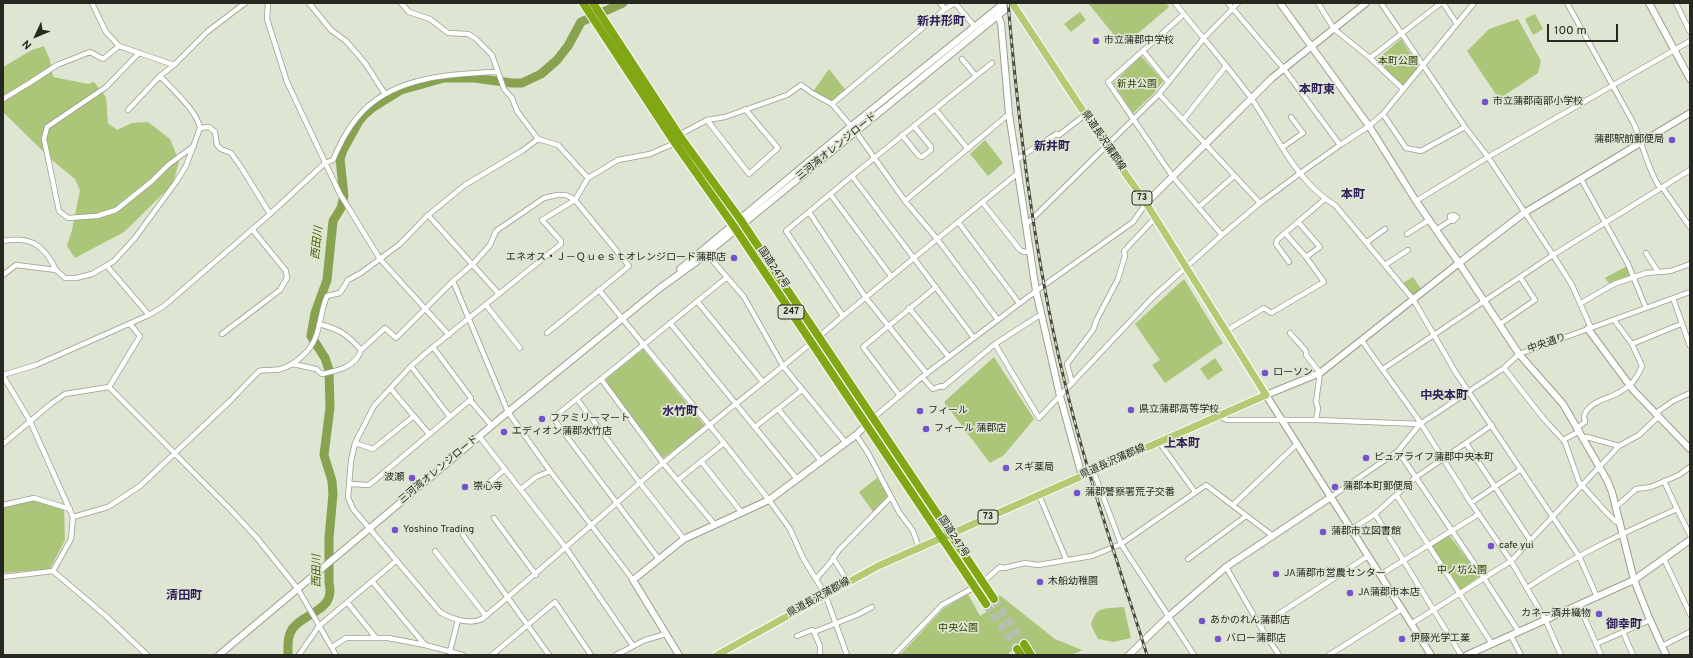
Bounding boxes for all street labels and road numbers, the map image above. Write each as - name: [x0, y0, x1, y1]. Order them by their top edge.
- street label: 県道長沢蒲郡線: [1078, 109, 1128, 173]
- street label: 三河湾オレンジロード: [794, 111, 880, 183]
- road number: 73: [1132, 191, 1152, 205]
- street label: 国道247号: [755, 245, 791, 291]
- road number: 247: [778, 305, 804, 319]
- street label: 中央通り: [1526, 332, 1568, 356]
- street label: 三河湾オレンジロード: [397, 433, 481, 507]
- street label: 県道長沢蒲郡線: [1079, 442, 1147, 482]
- road number: 73: [978, 510, 998, 524]
- street label: 国道247号: [935, 514, 971, 560]
- street label: 県道長沢蒲郡線: [785, 576, 853, 620]

